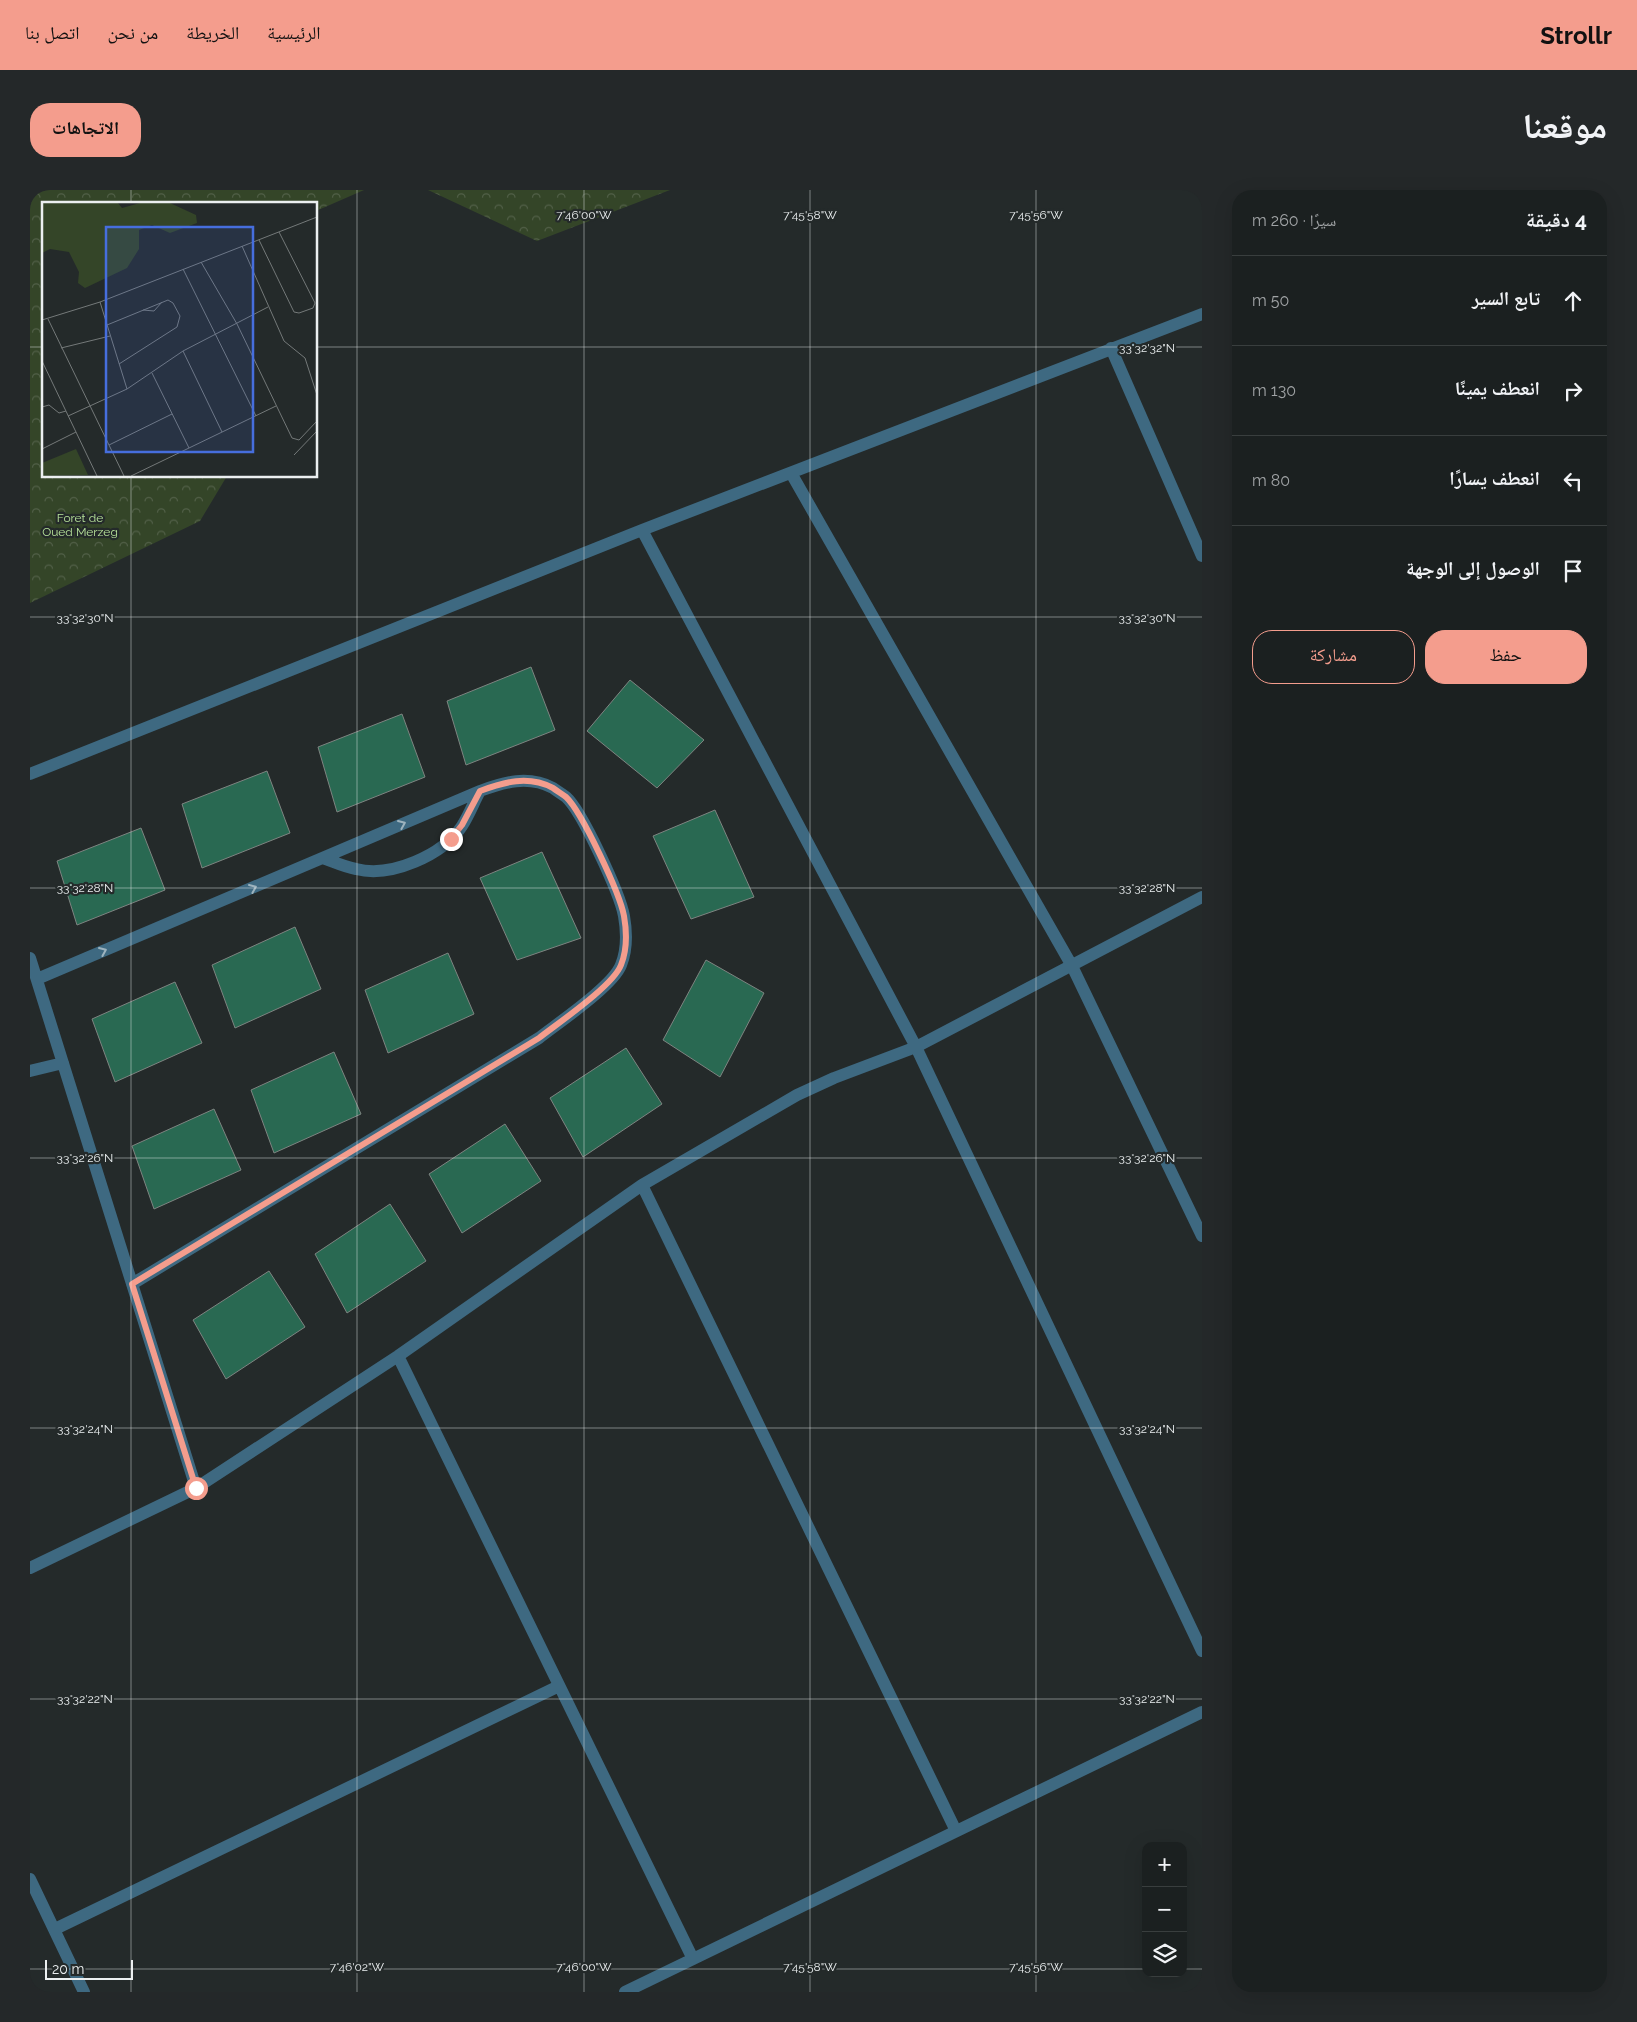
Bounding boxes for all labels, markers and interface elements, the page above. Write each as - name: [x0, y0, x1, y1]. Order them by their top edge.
- text: Strollr: [1540, 21, 1612, 50]
- text: اتصل بنا: [25, 22, 79, 43]
- text: من نحن: [107, 22, 158, 43]
- text: الخريطة: [186, 22, 239, 43]
- text: الرئيسية: [267, 22, 321, 43]
- button: الاتجاهات: [30, 103, 141, 157]
- text: موقعنا: [1522, 105, 1607, 146]
- inset map: [42, 202, 318, 478]
- text: 4 دقيقة: [1526, 207, 1587, 232]
- text: 7°46'00"W: [556, 208, 612, 222]
- text: 7°45'58"W: [783, 208, 837, 222]
- text: 7°45'56"W: [1009, 208, 1063, 222]
- text: سيرًا · 260 m: [1252, 211, 1336, 230]
- text: تابع السير: [1472, 287, 1540, 309]
- icon: ahead: [1559, 287, 1587, 315]
- text: 50 m: [1252, 291, 1289, 310]
- text: 33°32'32"N: [1119, 341, 1175, 355]
- text: انعطف يمينًا: [1455, 377, 1540, 399]
- icon: right: [1559, 377, 1587, 405]
- text: 130 m: [1252, 381, 1296, 400]
- text: انعطف يسارًا: [1449, 467, 1540, 489]
- icon: left: [1559, 467, 1587, 495]
- text: 80 m: [1252, 471, 1290, 490]
- park label: Foret de Oued Merzeg: [42, 511, 118, 539]
- text: الوصول إلى الوجهة: [1406, 557, 1540, 579]
- icon: arrive: [1559, 557, 1587, 585]
- text: 33°32'30"N: [57, 611, 113, 625]
- text: 33°32'30"N: [1119, 611, 1175, 625]
- button: مشاركة: [1252, 630, 1415, 684]
- button: حفظ: [1425, 630, 1587, 684]
- one-way arrow: [397, 820, 406, 830]
- route end: [440, 828, 463, 851]
- text: 33°32'28"N: [57, 881, 113, 895]
- text: 33°32'28"N: [1119, 881, 1175, 895]
- one-way arrow: [248, 883, 257, 894]
- one-way arrow: [99, 947, 107, 957]
- text: 33°32'26"N: [57, 1151, 113, 1165]
- text: 33°32'26"N: [1119, 1151, 1175, 1165]
- text: 33°32'24"N: [57, 1422, 113, 1436]
- text: 33°32'24"N: [1119, 1422, 1175, 1436]
- route start: [185, 1477, 208, 1500]
- text: 33°32'22"N: [57, 1692, 113, 1706]
- text: 33°32'22"N: [1119, 1692, 1175, 1706]
- map controls: [1142, 1842, 1187, 1977]
- button: +: [1142, 1842, 1187, 1887]
- button: −: [1142, 1887, 1187, 1932]
- button: layers: [1142, 1932, 1187, 1977]
- scale bar: [45, 1957, 132, 1980]
- text: 7°46'02"W: [330, 1960, 385, 1974]
- text: 7°46'00"W: [556, 1960, 612, 1974]
- text: 7°45'58"W: [783, 1960, 837, 1974]
- text: 7°45'56"W: [1009, 1960, 1063, 1974]
- text: 20 m: [52, 1961, 84, 1977]

